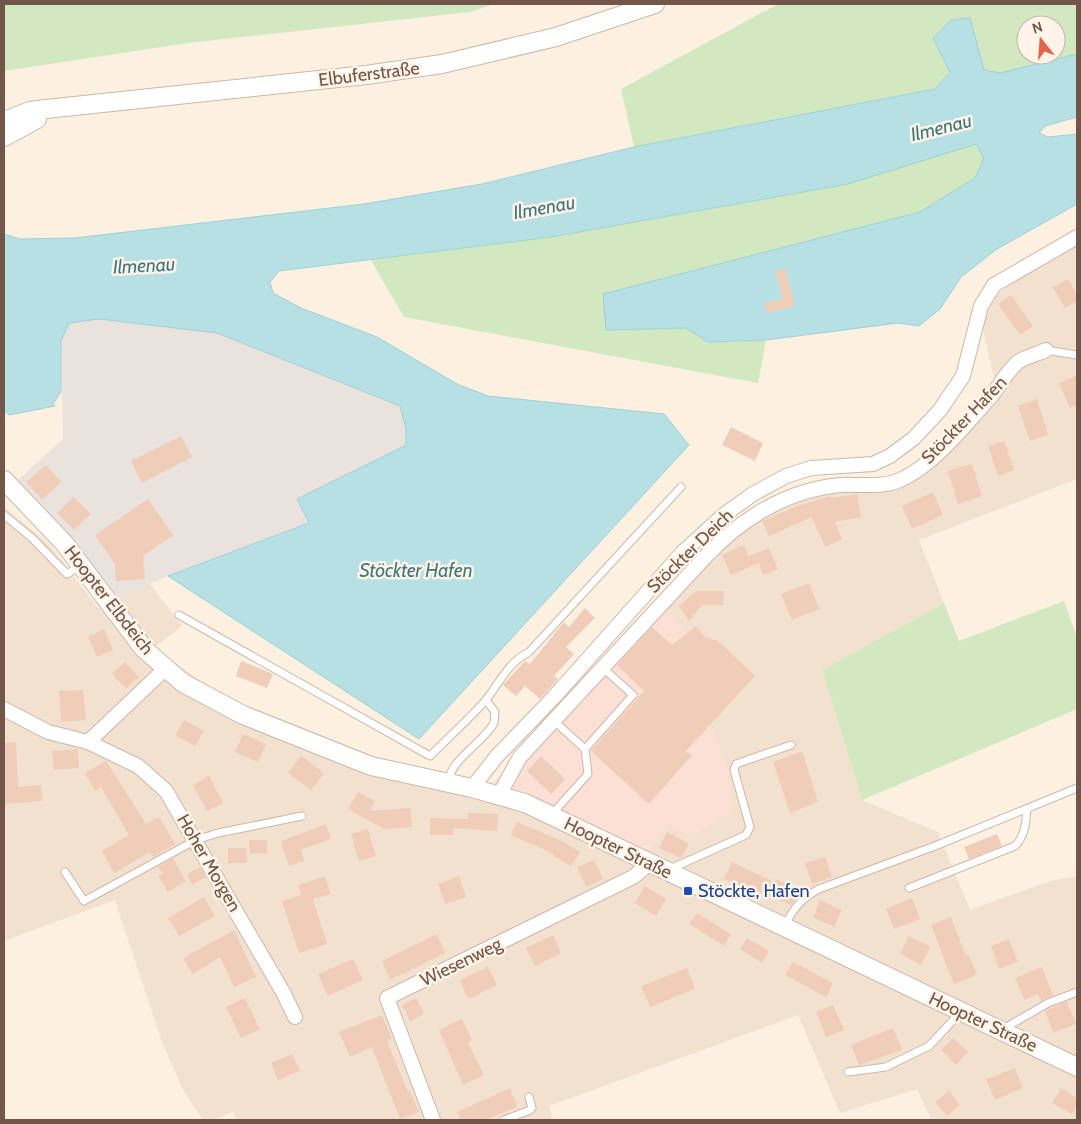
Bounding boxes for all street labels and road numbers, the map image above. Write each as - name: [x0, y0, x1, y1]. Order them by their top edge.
- street label: Elbuferstraße: [317, 57, 421, 91]
- street label: Stöckter Hafen: [917, 372, 1011, 468]
- street label: Stöckter Deich: [642, 504, 738, 598]
- street label: Hoopter Elbdeich: [60, 541, 158, 659]
- street label: Hoher Morgen: [172, 810, 246, 916]
- street label: Hoopter Straße: [561, 812, 675, 884]
- street label: Wiesenweg: [417, 932, 506, 991]
- street label: Hoopter Straße: [925, 987, 1041, 1057]

